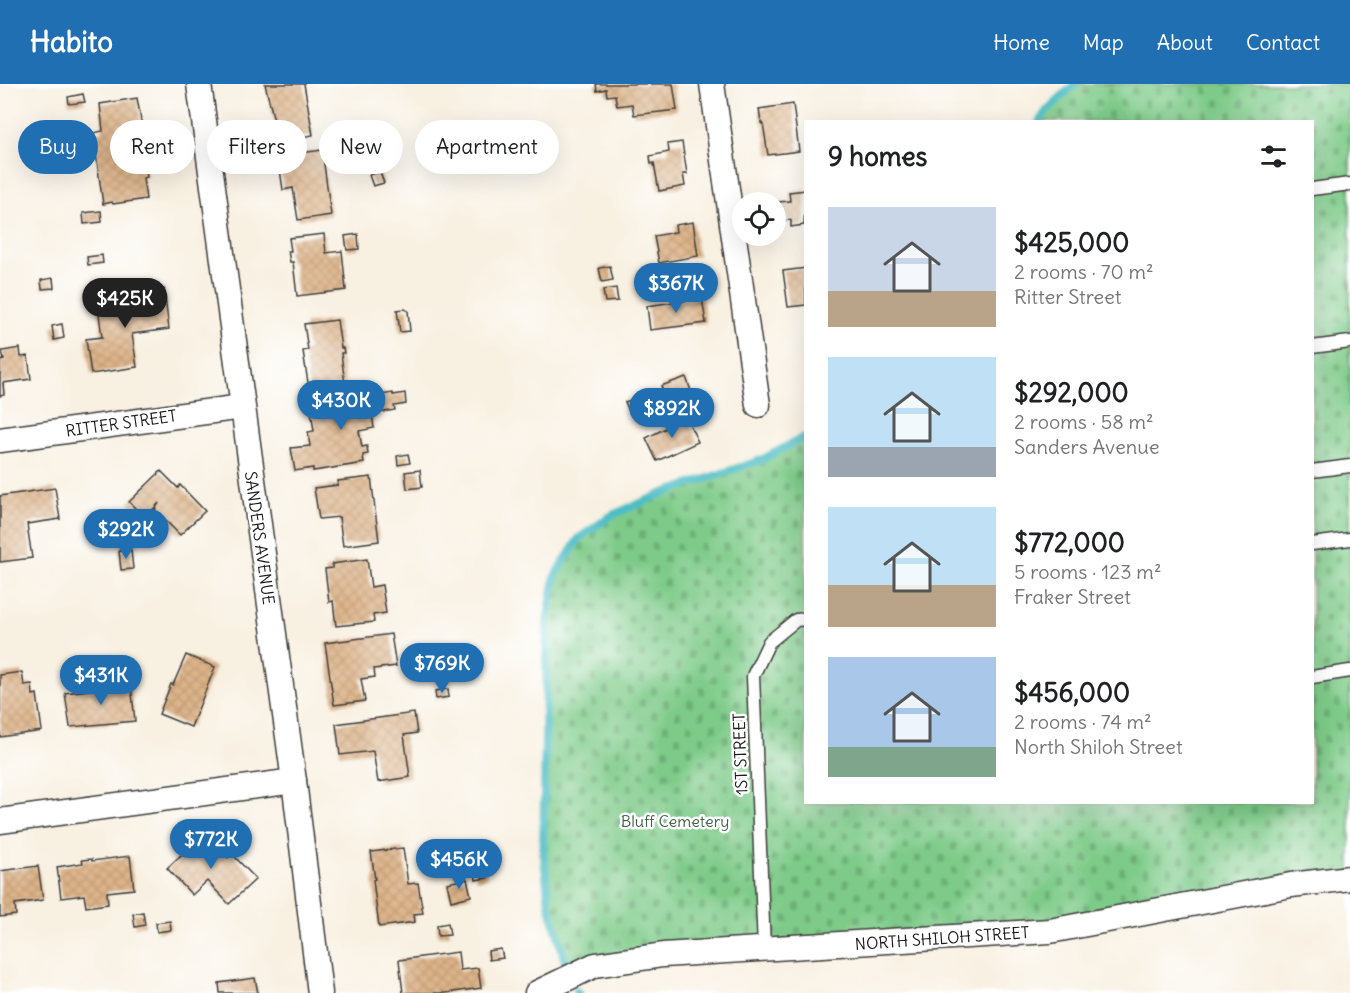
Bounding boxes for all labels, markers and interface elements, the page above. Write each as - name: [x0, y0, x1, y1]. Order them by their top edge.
- text: Habito: [30, 24, 113, 60]
- text: Home: [993, 29, 1050, 56]
- text: Map: [1083, 29, 1124, 56]
- text: About: [1157, 29, 1213, 56]
- text: Contact: [1246, 29, 1320, 56]
- chip: Buy: [18, 120, 98, 174]
- chip: Rent: [110, 120, 195, 174]
- chip: Filters: [207, 120, 307, 174]
- chip: New: [319, 120, 403, 174]
- chip: Apartment: [415, 120, 559, 174]
- text: 9 homes: [828, 140, 927, 173]
- icon: filters: [1257, 140, 1290, 173]
- map controls: [732, 192, 786, 246]
- button: locate: [732, 192, 786, 246]
- text: $425,000: [1014, 226, 1129, 259]
- icon: home: [876, 231, 948, 303]
- text: 2 rooms · 70 m²: [1014, 259, 1154, 284]
- pin: $367K: [634, 263, 718, 314]
- text: $367K: [648, 270, 704, 295]
- pin: $425K: [83, 278, 167, 329]
- text: Ritter Street: [1014, 284, 1122, 309]
- text: $425K: [96, 285, 154, 310]
- text: $292,000: [1014, 376, 1129, 409]
- pin: $430K: [299, 380, 383, 431]
- icon: home: [876, 381, 948, 453]
- text: $430K: [311, 387, 371, 412]
- pin: $892K: [630, 388, 714, 439]
- text: $892K: [643, 395, 701, 420]
- street label: RITTER STREET: [64, 405, 178, 441]
- text: 2 rooms · 58 m²: [1014, 409, 1154, 434]
- text: Sanders Avenue: [1014, 434, 1160, 459]
- street label: SANDERS AVENUE: [241, 470, 279, 606]
- pin: $292K: [84, 509, 168, 560]
- text: $292K: [98, 516, 154, 541]
- text: $772,000: [1014, 526, 1125, 559]
- icon: home: [876, 531, 948, 603]
- text: 5 rooms · 123 m²: [1014, 559, 1161, 584]
- text: Fraker Street: [1014, 584, 1131, 609]
- pin: $769K: [400, 643, 484, 694]
- text: $769K: [414, 650, 470, 675]
- pin: $431K: [59, 655, 143, 706]
- text: $431K: [74, 662, 128, 687]
- text: $456,000: [1014, 676, 1130, 709]
- icon: home: [876, 681, 948, 753]
- text: 2 rooms · 74 m²: [1014, 709, 1151, 734]
- street label: 1ST STREET: [729, 713, 751, 795]
- text: North Shiloh Street: [1014, 734, 1183, 759]
- park label: Bluff Cemetery: [621, 811, 729, 831]
- pin: $772K: [169, 819, 253, 870]
- text: $772K: [184, 826, 238, 851]
- pin: $456K: [417, 839, 501, 890]
- text: $456K: [430, 846, 488, 871]
- street label: NORTH SHILOH STREET: [854, 922, 1030, 954]

